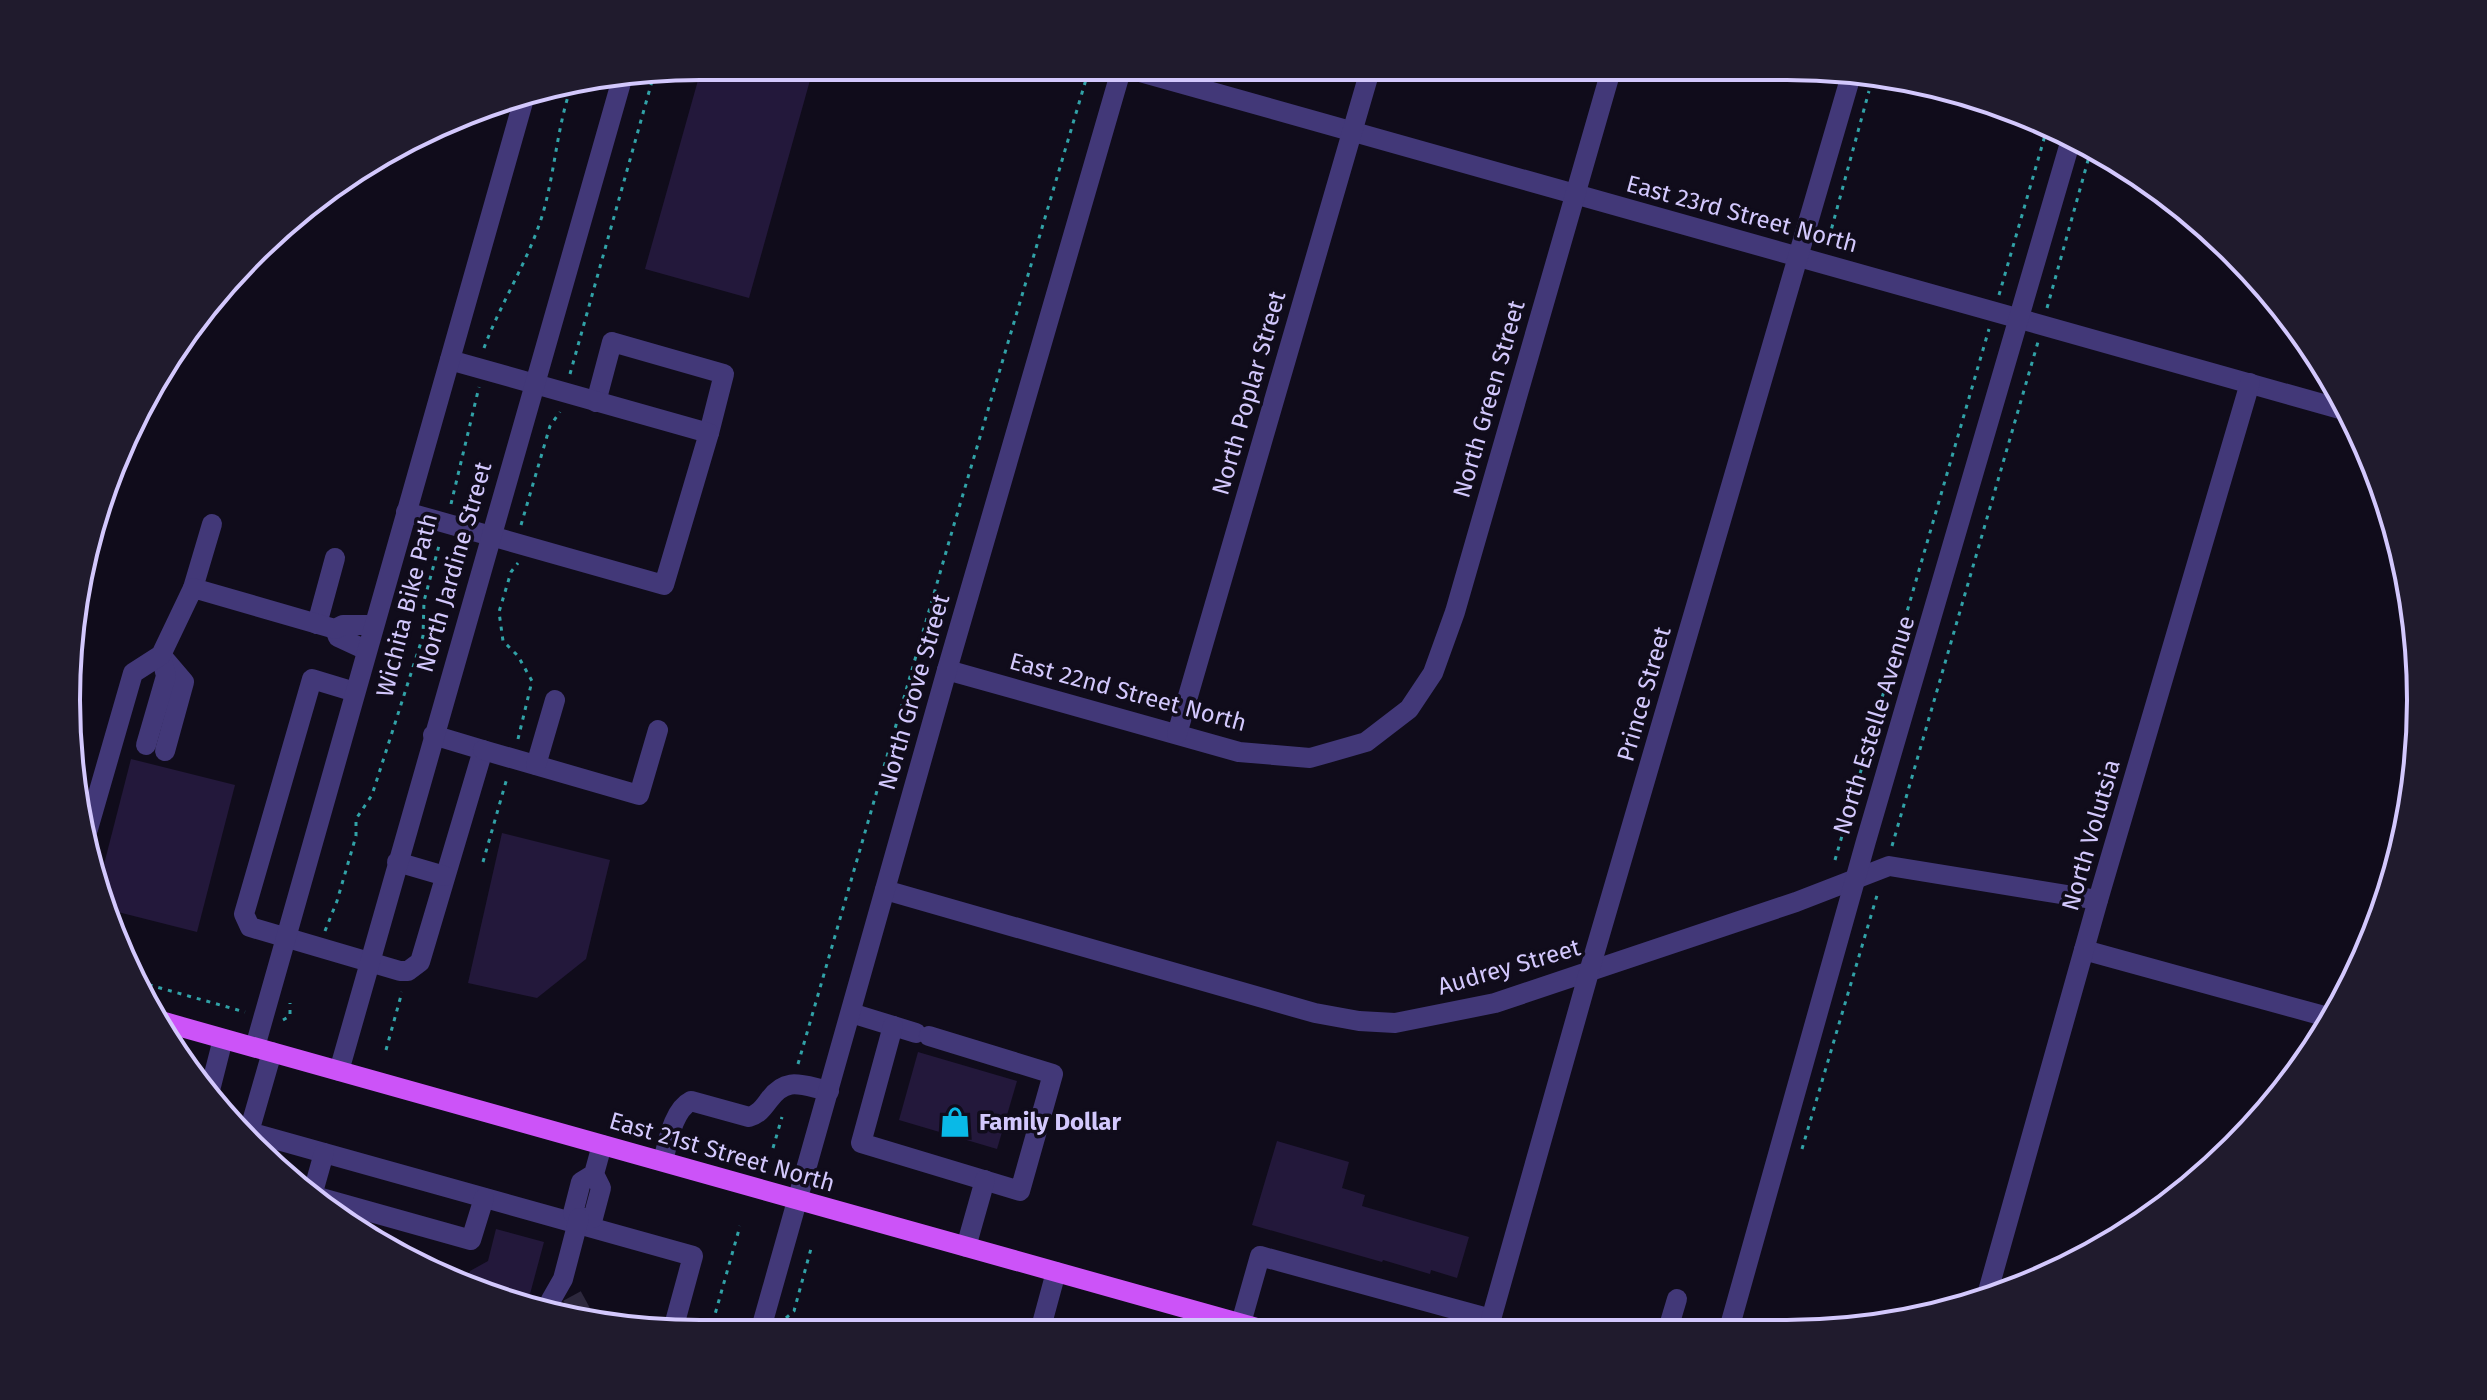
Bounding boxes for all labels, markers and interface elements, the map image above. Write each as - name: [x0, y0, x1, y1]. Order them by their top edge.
- street label: East 23rd Street North: [1623, 170, 1861, 258]
- street label: North Poplar Street: [1206, 287, 1292, 498]
- street label: North Green Street: [1447, 297, 1531, 501]
- street label: North Jardine Street: [411, 458, 498, 675]
- street label: Wichita Bike Path: [371, 510, 443, 700]
- street label: North Grove Street: [873, 590, 955, 793]
- street label: North Estelle Avenue: [1827, 612, 1921, 838]
- street label: Prince Street: [1611, 623, 1677, 765]
- street label: East 22nd Street North: [1007, 647, 1249, 737]
- street label: North Volutsia: [2056, 756, 2126, 914]
- street label: Audrey Street: [1435, 933, 1584, 1001]
- shop icon: Family Dollar: [938, 1105, 972, 1139]
- street label: East 21st Street North: [606, 1106, 838, 1198]
- place label: Family Dollar: [979, 1108, 1121, 1136]

